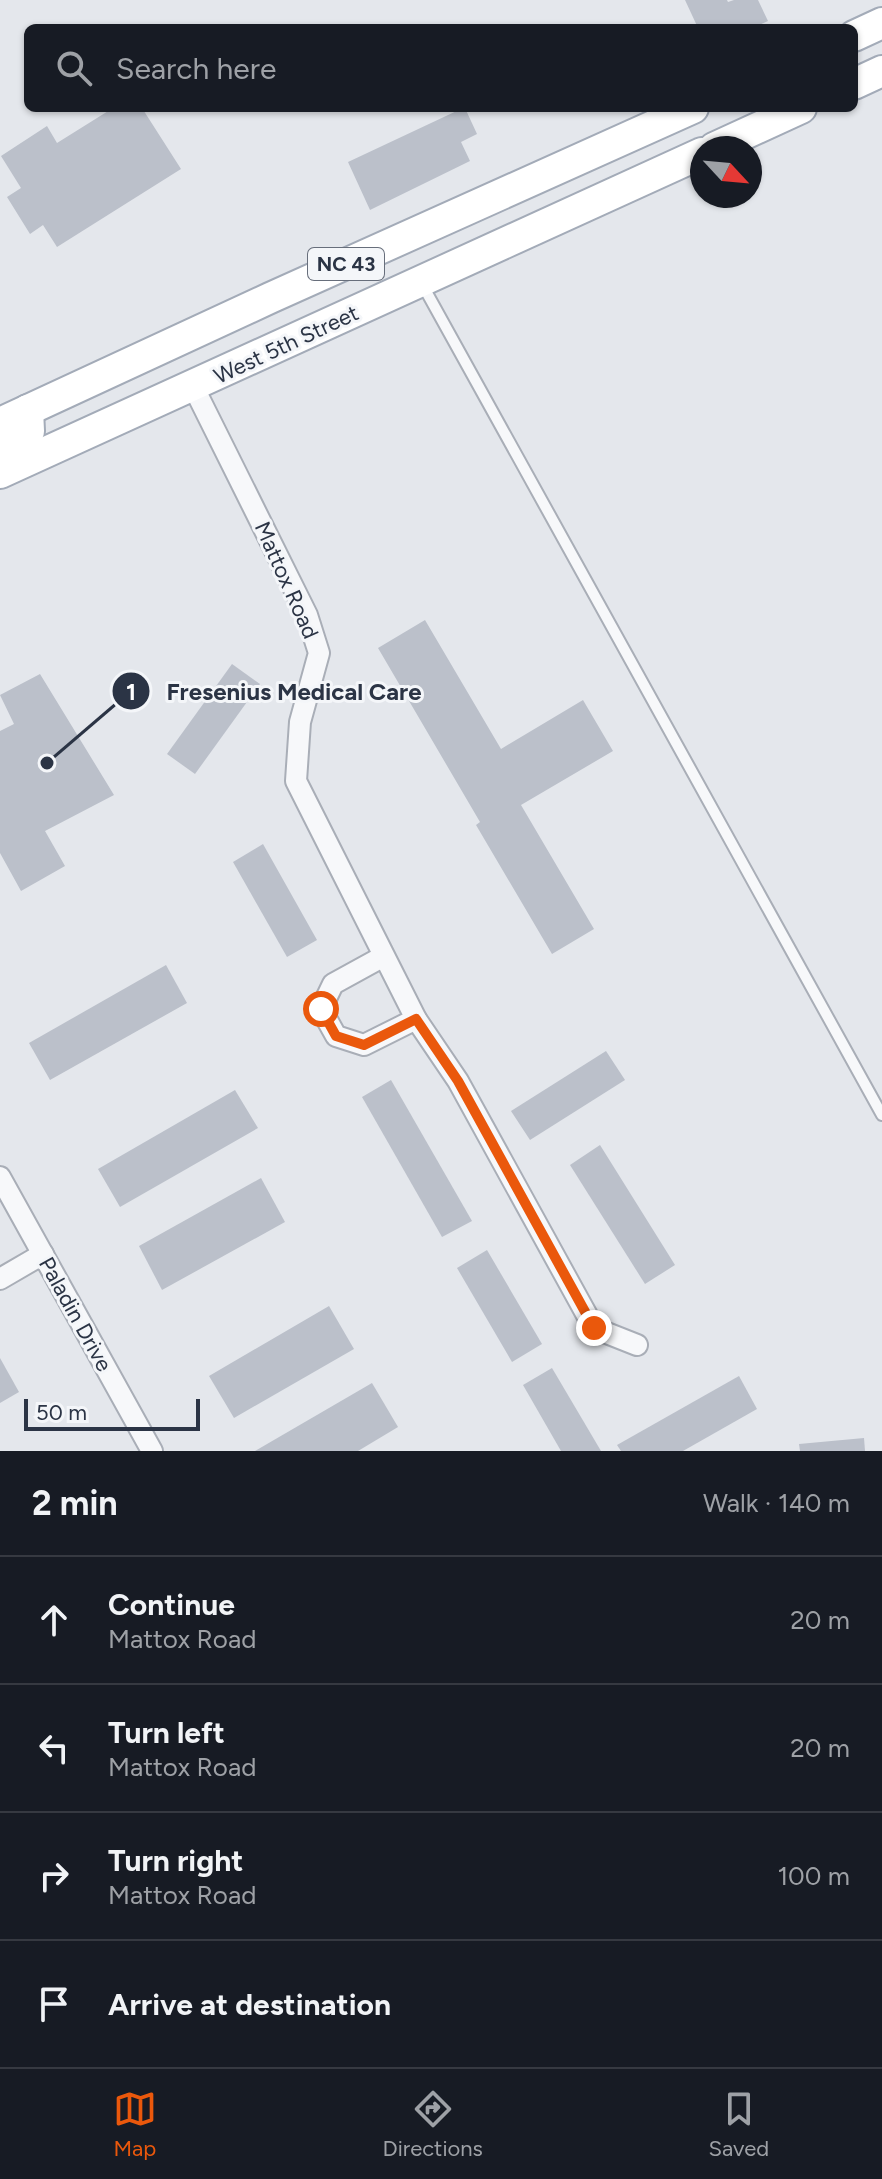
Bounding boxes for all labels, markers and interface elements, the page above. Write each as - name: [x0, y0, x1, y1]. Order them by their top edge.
- search box: [24, 24, 858, 112]
- icon: search: [52, 46, 96, 90]
- text: Search here: [116, 50, 276, 87]
- north arrow: [690, 136, 762, 208]
- road number: NC 43: [308, 248, 384, 280]
- street label: West 5th Street: [210, 299, 363, 390]
- street label: Mattox Road: [249, 517, 324, 643]
- callout: Fresenius Medical Care: [111, 667, 438, 715]
- text: 1: [126, 677, 136, 706]
- text: Fresenius Medical Care: [167, 677, 421, 706]
- route start: [303, 991, 339, 1027]
- street label: Paladin Drive: [33, 1252, 118, 1376]
- route end: [576, 1310, 612, 1346]
- scale bar: [24, 1395, 200, 1431]
- text: 50 m: [36, 1399, 87, 1426]
- text: 2 min: [32, 1483, 118, 1524]
- text: Walk · 140 m: [703, 1487, 850, 1519]
- text: Continue: [108, 1586, 235, 1623]
- icon: ahead: [32, 1598, 76, 1642]
- text: 20 m: [790, 1604, 850, 1636]
- text: Mattox Road: [108, 1623, 256, 1655]
- text: Turn left: [108, 1714, 225, 1751]
- icon: left: [32, 1726, 76, 1770]
- text: 20 m: [790, 1732, 850, 1764]
- text: Mattox Road: [108, 1751, 256, 1783]
- text: Turn right: [108, 1842, 243, 1879]
- icon: right: [32, 1854, 76, 1898]
- text: 100 m: [777, 1860, 850, 1892]
- text: Mattox Road: [108, 1879, 256, 1911]
- icon: arrive: [32, 1982, 76, 2026]
- text: Arrive at destination: [108, 1986, 391, 2023]
- tab: Map: [113, 2087, 157, 2162]
- tab: Directions: [383, 2087, 483, 2162]
- tab: Saved: [708, 2087, 769, 2162]

